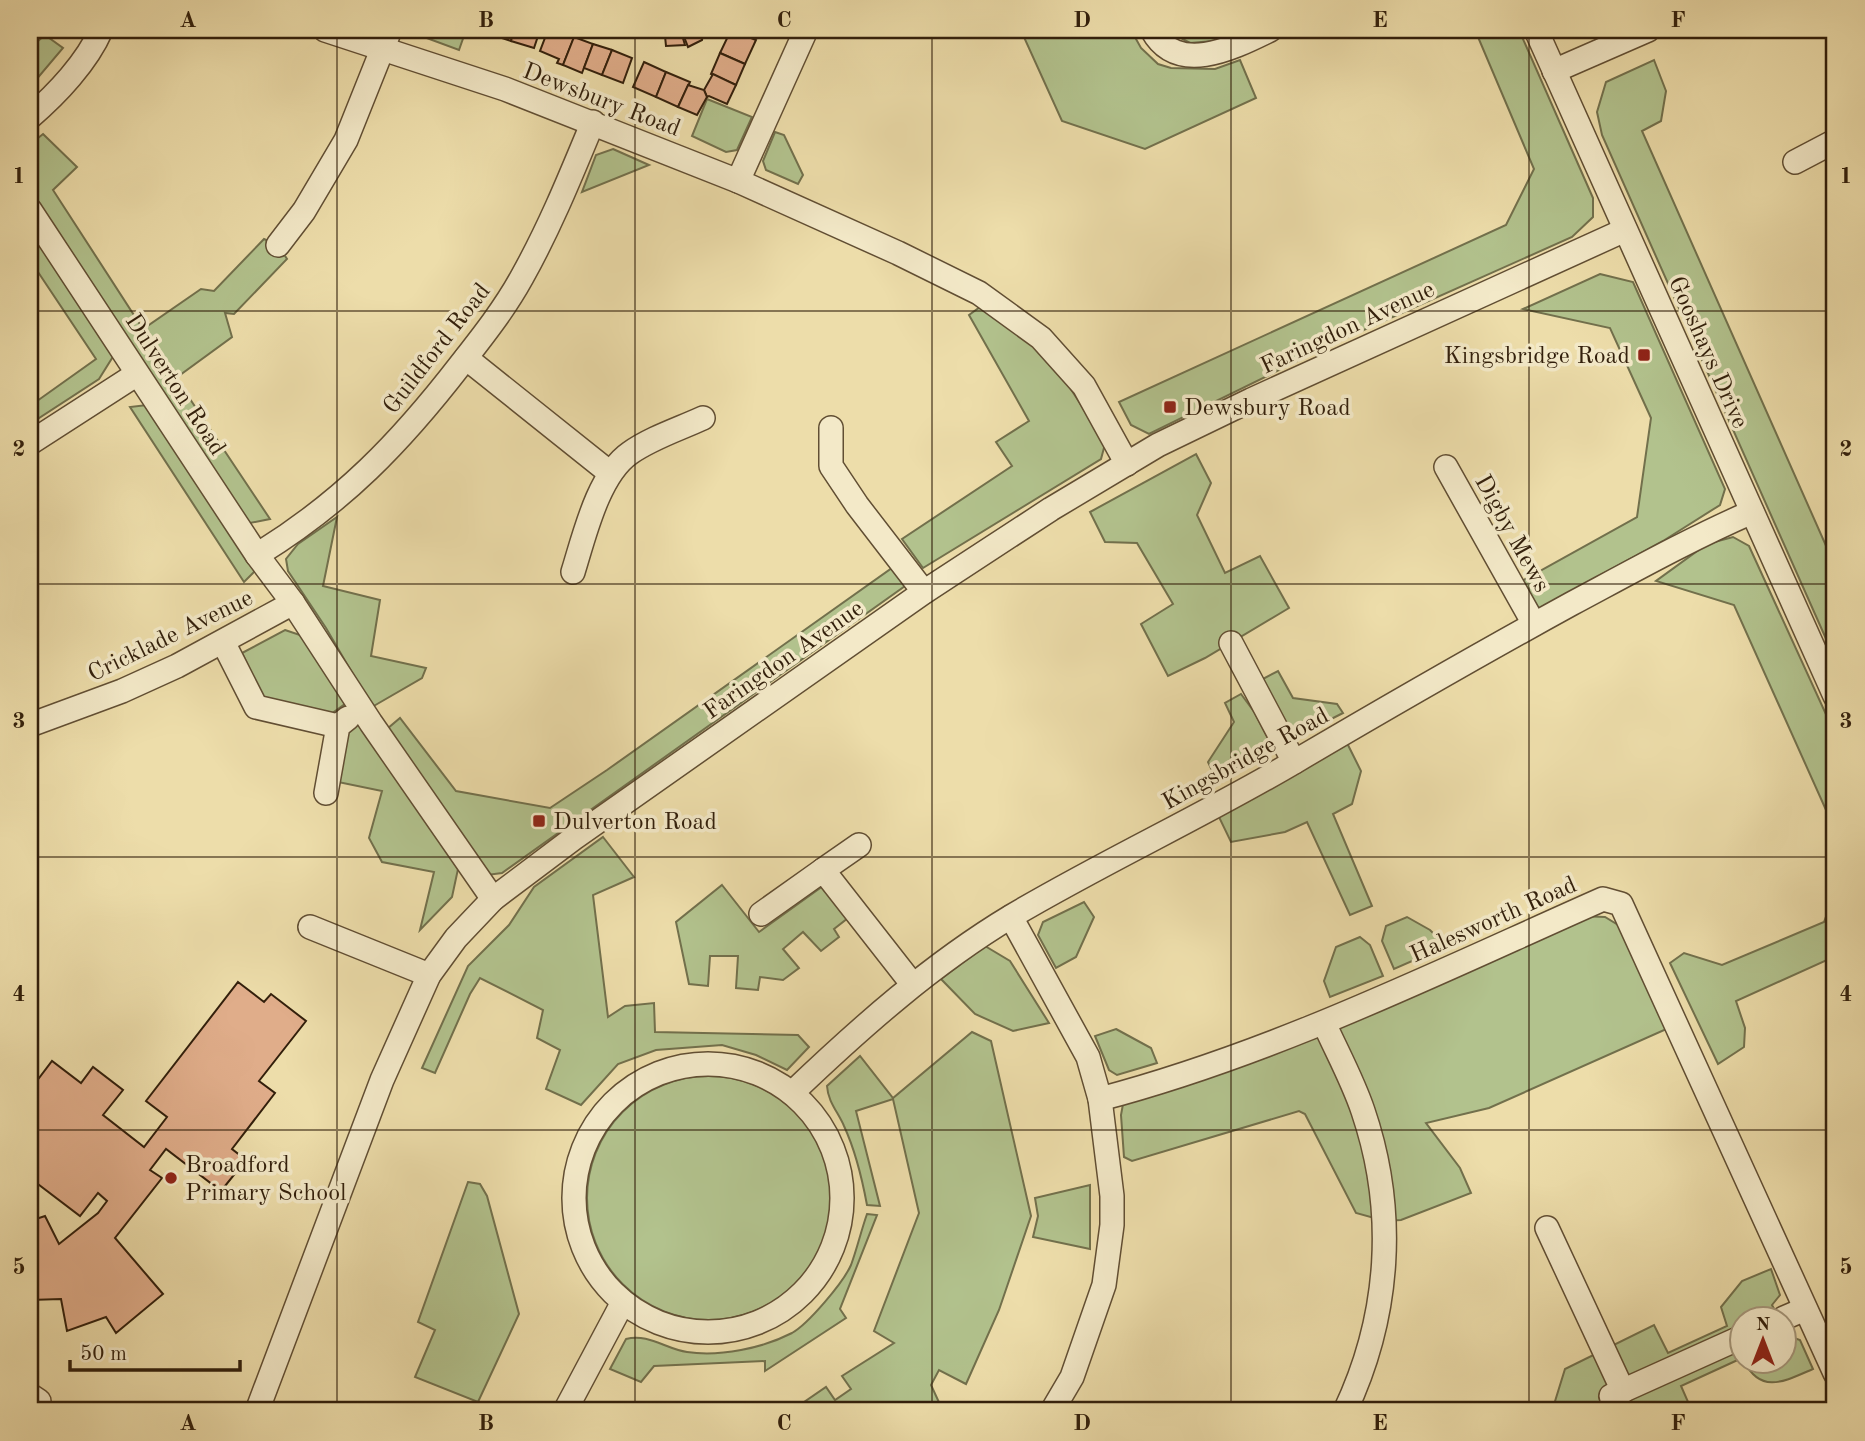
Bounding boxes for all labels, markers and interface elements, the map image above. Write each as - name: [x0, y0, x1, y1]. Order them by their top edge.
- text: A: [179, 9, 197, 32]
- text: B: [478, 9, 494, 32]
- text: C: [776, 9, 792, 32]
- text: D: [1073, 9, 1091, 32]
- text: E: [1372, 9, 1388, 32]
- text: F: [1670, 9, 1686, 32]
- street label: Dewsbury Road: [519, 60, 683, 142]
- text: 1: [12, 165, 26, 188]
- text: 1: [1839, 165, 1853, 188]
- street label: Gooshays Drive: [1663, 273, 1751, 432]
- street label: Faringdon Avenue: [1257, 278, 1439, 380]
- street label: Guildford Road: [379, 280, 496, 419]
- street label: Dulverton Road: [120, 310, 229, 460]
- place label: Kingsbridge Road: [1444, 345, 1630, 369]
- marker: Kingsbridge Road: [1636, 347, 1652, 363]
- place label: Dewsbury Road: [1184, 397, 1351, 421]
- marker: Dewsbury Road: [1162, 399, 1178, 415]
- text: 2: [12, 438, 26, 461]
- text: 2: [1839, 438, 1853, 461]
- street label: Digby Mews: [1469, 471, 1553, 597]
- street label: Cricklade Avenue: [85, 587, 257, 687]
- street label: Faringdon Avenue: [700, 597, 868, 725]
- street label: Kingsbridge Road: [1159, 704, 1333, 815]
- text: 3: [12, 710, 26, 733]
- text: 3: [1839, 710, 1853, 733]
- place label: Dulverton Road: [553, 811, 717, 835]
- marker: Dulverton Road: [531, 813, 547, 829]
- street label: Halesworth Road: [1407, 873, 1581, 968]
- text: 4: [12, 983, 26, 1006]
- text: 4: [1839, 983, 1853, 1006]
- place label: Broadford Primary School: [185, 1154, 347, 1206]
- marker: Broadford Primary School: [163, 1170, 179, 1186]
- text: 5: [12, 1256, 26, 1279]
- text: 5: [1839, 1256, 1853, 1279]
- north arrow: [1728, 1304, 1798, 1374]
- text: N: [1756, 1316, 1771, 1335]
- scale bar: [70, 1329, 240, 1373]
- text: 50 m: [80, 1344, 127, 1365]
- text: A: [179, 1412, 197, 1435]
- text: B: [478, 1412, 494, 1435]
- text: C: [776, 1412, 792, 1435]
- text: D: [1073, 1412, 1091, 1435]
- text: E: [1372, 1412, 1388, 1435]
- text: F: [1670, 1412, 1686, 1435]

